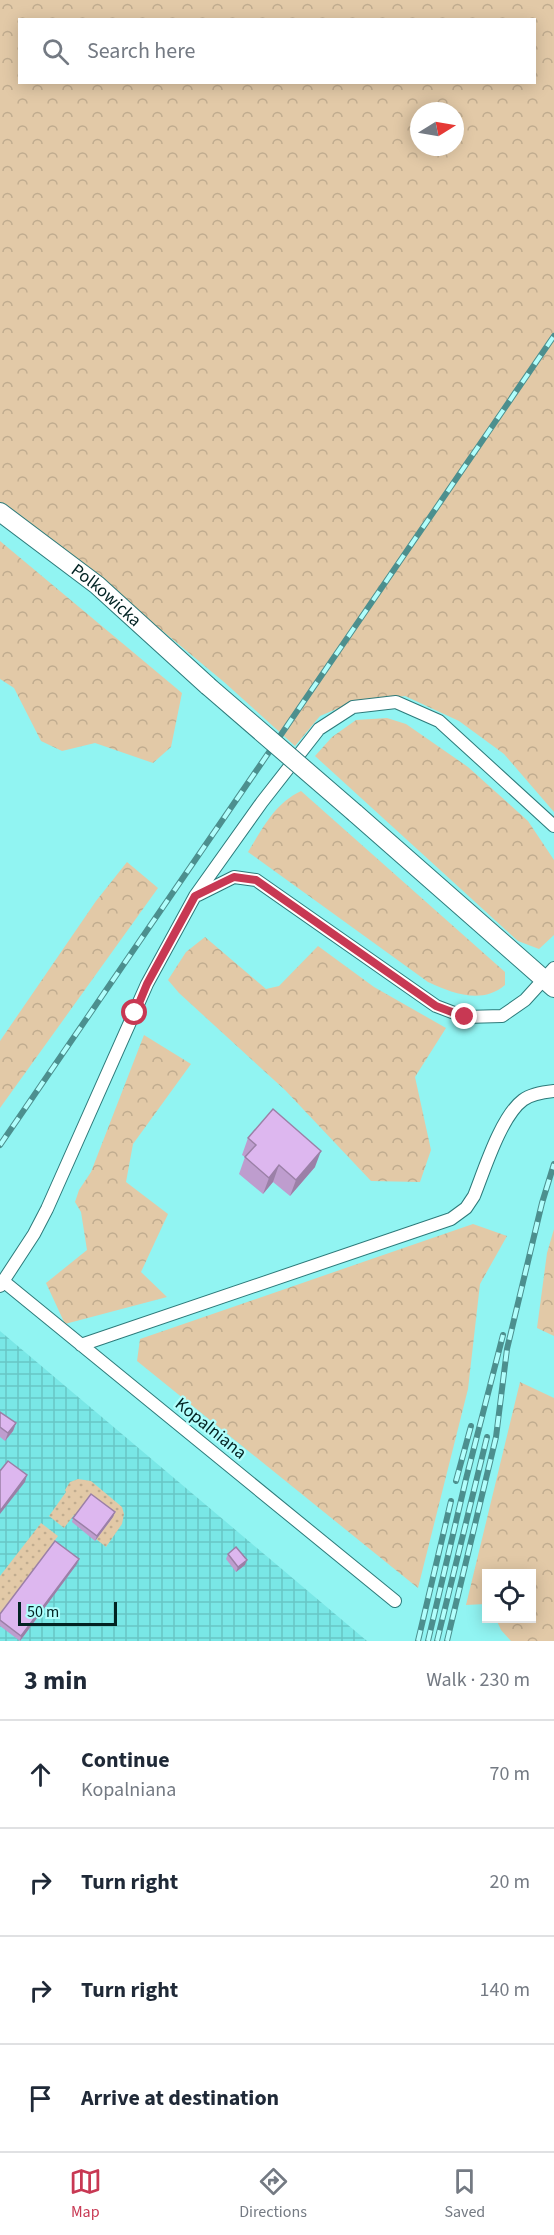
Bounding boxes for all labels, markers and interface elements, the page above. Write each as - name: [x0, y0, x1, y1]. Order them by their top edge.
- search box: [18, 18, 536, 84]
- icon: search: [39, 35, 72, 68]
- text: Search here: [87, 35, 195, 67]
- north arrow: [410, 102, 464, 156]
- street label: Polkowicka: [66, 558, 147, 633]
- route start: [121, 999, 147, 1025]
- route end: [451, 1003, 477, 1029]
- street label: Kopalniana: [170, 1392, 252, 1465]
- map controls: [482, 1569, 536, 1623]
- button: locate: [482, 1569, 536, 1623]
- scale bar: [18, 1599, 117, 1626]
- text: 50 m: [27, 1601, 59, 1623]
- text: 3 min: [24, 1662, 87, 1699]
- text: Walk · 230 m: [426, 1666, 530, 1694]
- text: Continue: [81, 1744, 170, 1776]
- icon: ahead: [24, 1758, 57, 1791]
- text: 70 m: [490, 1760, 530, 1788]
- text: Kopalniana: [81, 1776, 176, 1804]
- icon: right: [24, 1866, 57, 1899]
- text: Turn right: [81, 1866, 178, 1898]
- text: 20 m: [490, 1868, 530, 1896]
- icon: right: [24, 1974, 57, 2007]
- text: Turn right: [81, 1974, 178, 2006]
- text: 140 m: [480, 1976, 530, 2004]
- icon: arrive: [24, 2082, 57, 2115]
- text: Arrive at destination: [81, 2082, 279, 2114]
- tab: Map: [69, 2165, 102, 2223]
- tab: Directions: [239, 2165, 307, 2223]
- tab: Saved: [444, 2165, 485, 2223]

